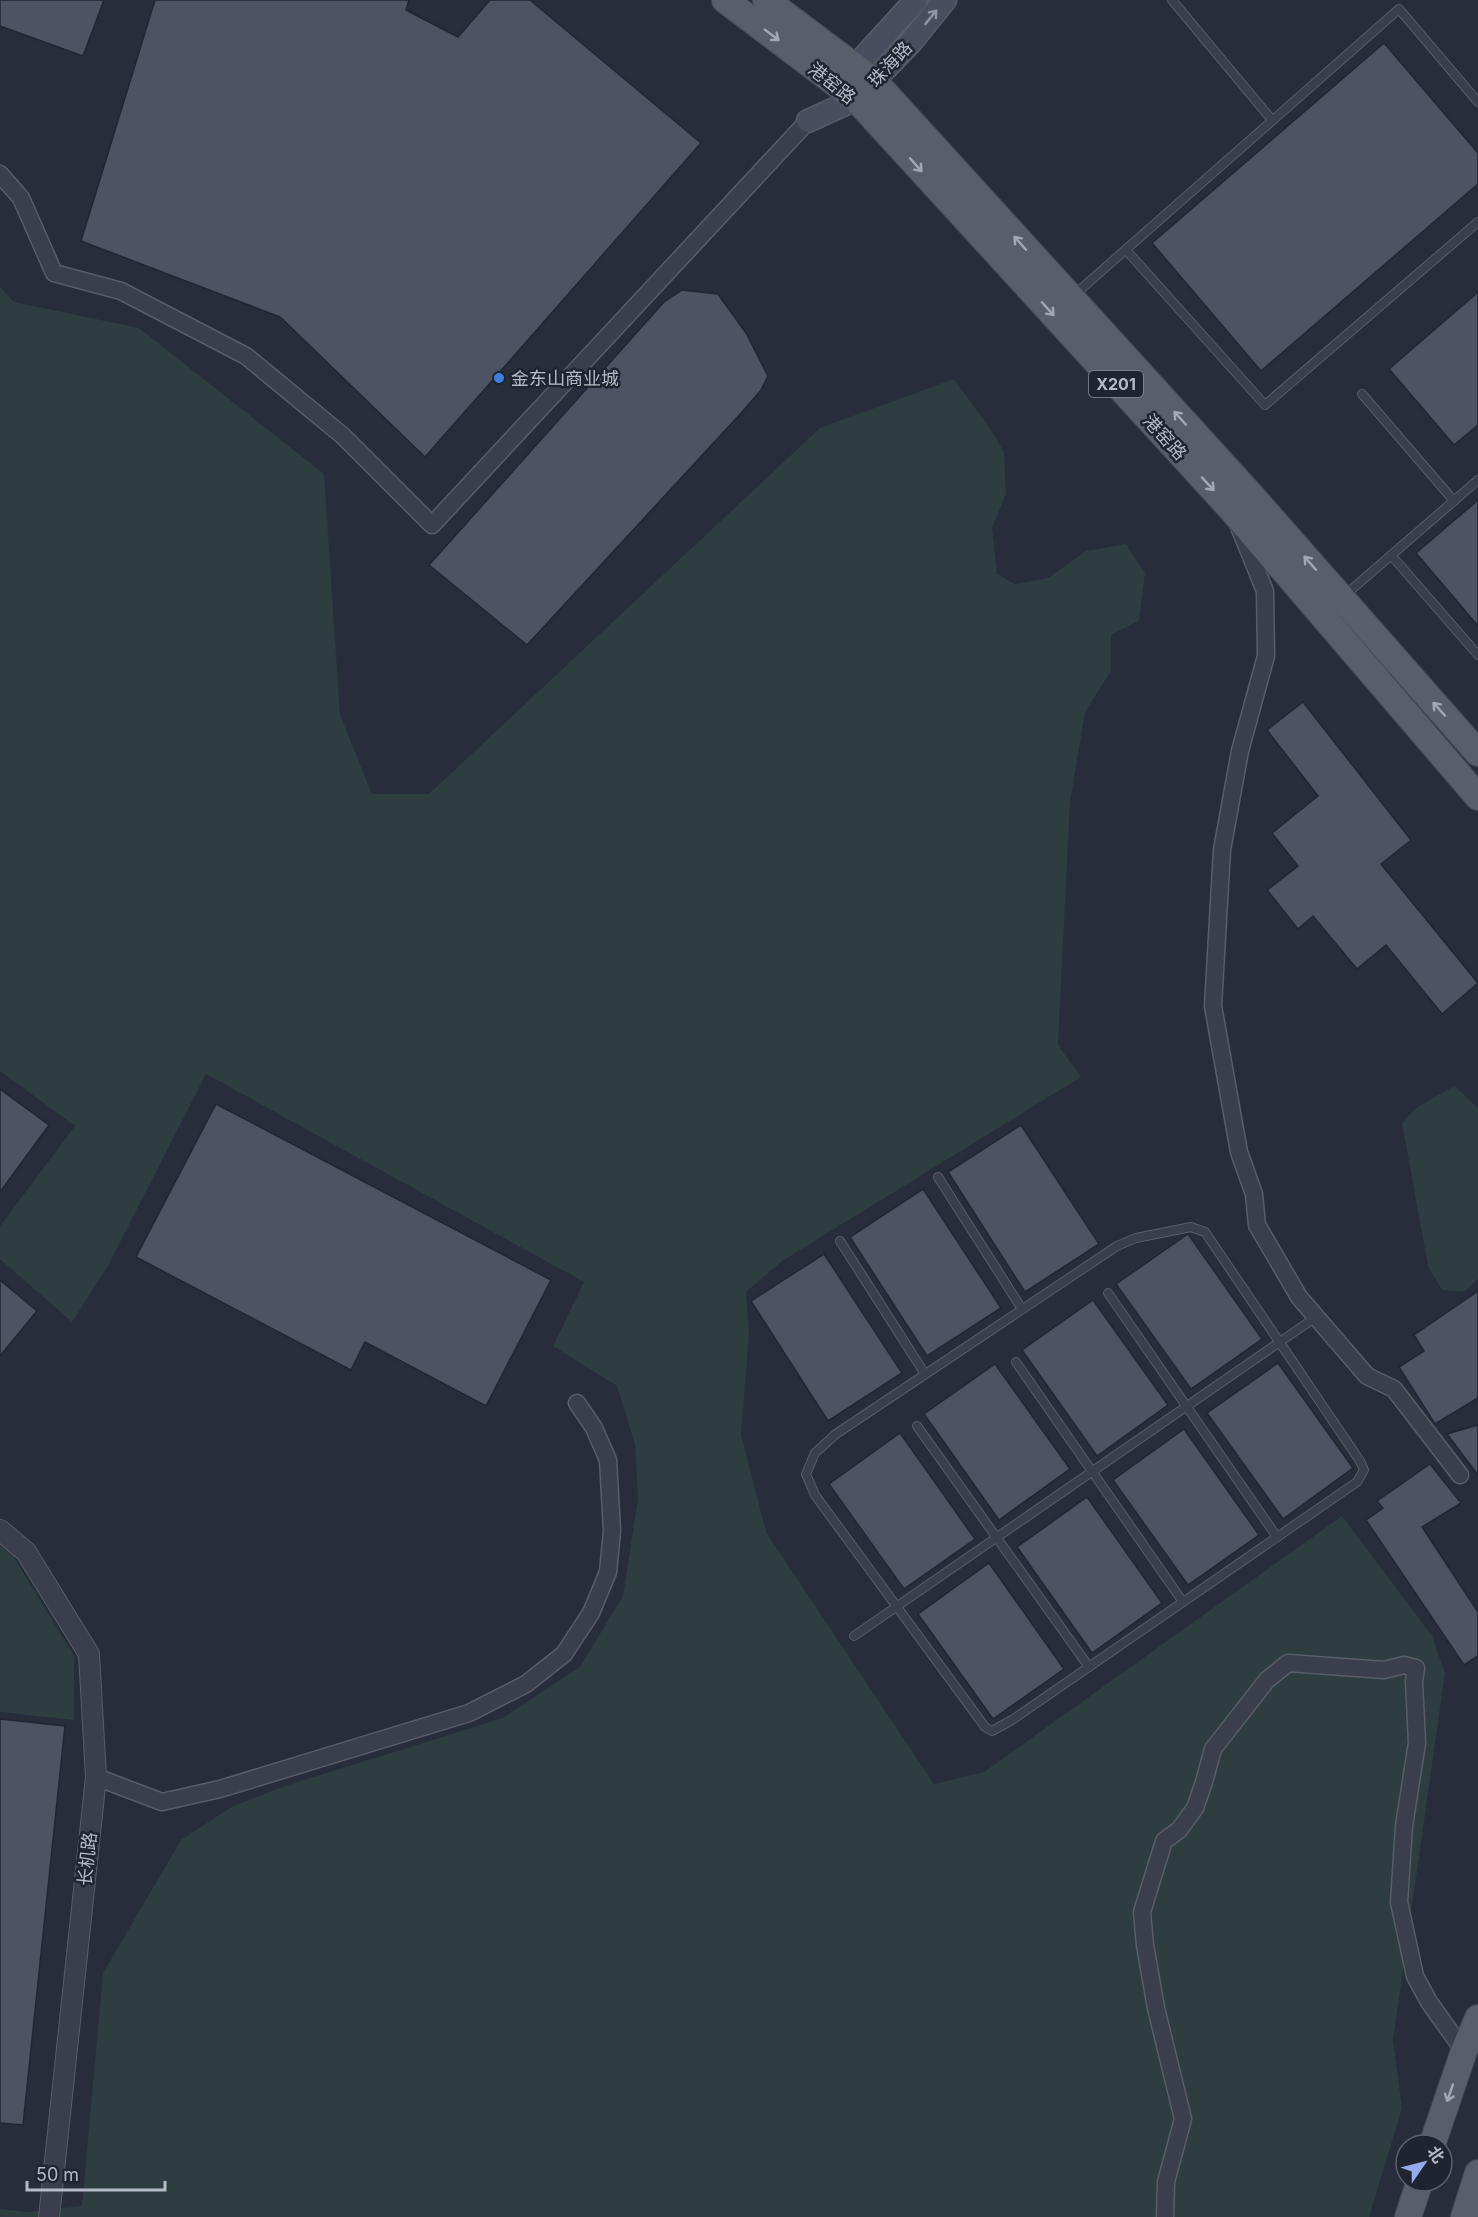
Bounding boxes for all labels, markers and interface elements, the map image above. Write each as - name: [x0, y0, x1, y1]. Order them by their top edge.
- one-way arrow: [924, 10, 937, 26]
- one-way arrow: [763, 29, 779, 42]
- street label: 珠海路: [864, 37, 916, 91]
- street label: 港窑路: [804, 58, 860, 108]
- one-way arrow: [909, 158, 923, 173]
- one-way arrow: [1013, 236, 1027, 251]
- one-way arrow: [1041, 301, 1055, 316]
- place label: 金东山商业城: [511, 368, 619, 389]
- marker: 金东山商业城: [492, 371, 506, 385]
- road number: X201: [1089, 371, 1143, 397]
- street label: 港窑路: [1139, 410, 1191, 464]
- one-way arrow: [1173, 411, 1187, 426]
- one-way arrow: [1201, 476, 1215, 491]
- one-way arrow: [1303, 556, 1317, 571]
- one-way arrow: [1432, 702, 1446, 717]
- street label: 长机路: [74, 1831, 100, 1887]
- one-way arrow: [1444, 2083, 1455, 2102]
- north arrow: [1394, 2133, 1454, 2193]
- text: 北: [1424, 2142, 1449, 2167]
- scale bar: [27, 2154, 165, 2192]
- text: 50 m: [36, 2164, 79, 2185]

